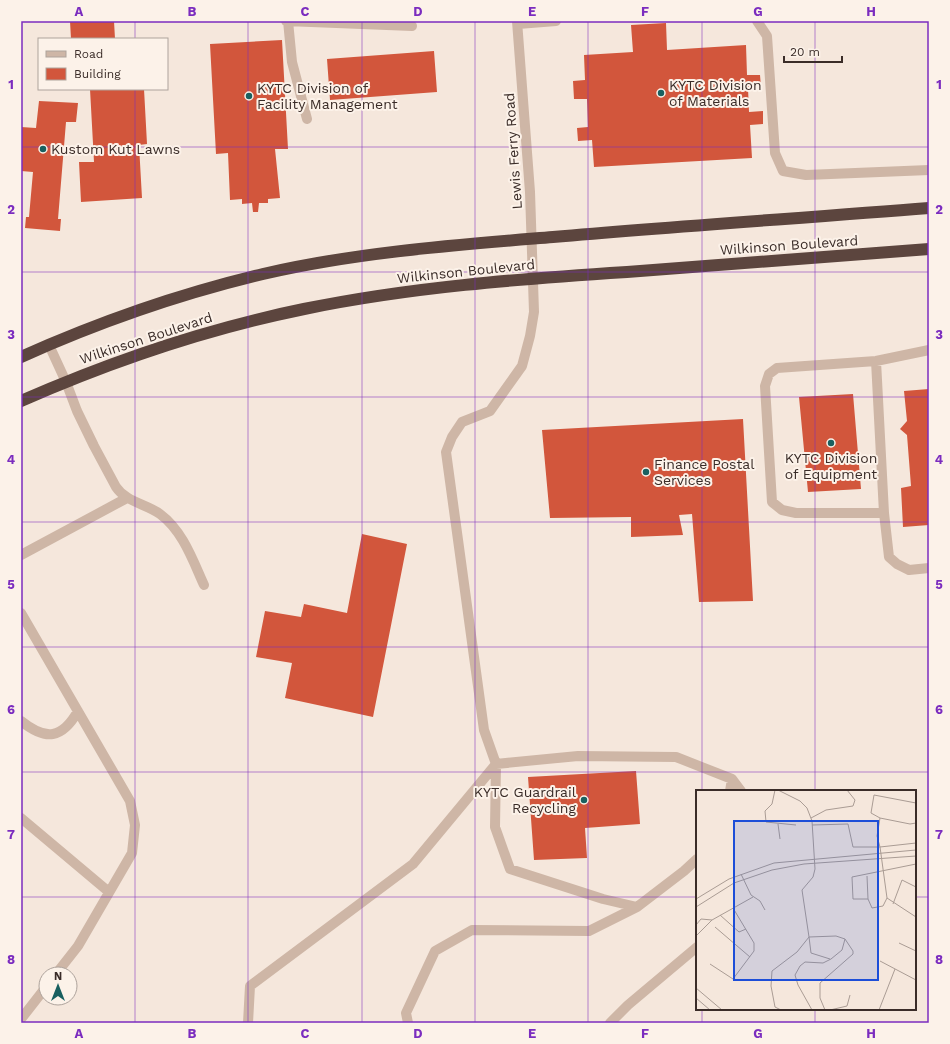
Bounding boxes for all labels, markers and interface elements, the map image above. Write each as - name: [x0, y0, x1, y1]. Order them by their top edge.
- text: A: [75, 4, 84, 19]
- text: B: [188, 4, 197, 19]
- text: C: [301, 4, 310, 19]
- text: D: [413, 4, 423, 19]
- text: E: [528, 4, 536, 19]
- text: F: [641, 4, 649, 19]
- text: G: [753, 4, 763, 19]
- text: H: [866, 4, 876, 19]
- legend: [38, 38, 168, 90]
- scale bar: [784, 38, 842, 64]
- text: 20 m: [790, 45, 820, 59]
- text: Road: [74, 47, 103, 61]
- text: Building: [74, 67, 121, 81]
- text: 1: [8, 77, 14, 92]
- place label: KYTC Division of Materials: [669, 77, 762, 109]
- text: 1: [936, 77, 942, 92]
- place label: KYTC Division of Facility Management: [257, 80, 398, 112]
- marker: KYTC Division of Materials: [656, 88, 666, 98]
- marker: KYTC Division of Facility Management: [244, 91, 254, 101]
- street label: Lewis Ferry Road: [501, 92, 525, 210]
- place label: Kustom Kut Lawns: [51, 141, 180, 157]
- marker: Kustom Kut Lawns: [38, 144, 48, 154]
- text: 2: [7, 202, 15, 217]
- text: 2: [935, 202, 943, 217]
- street label: Wilkinson Boulevard: [719, 232, 859, 258]
- street label: Wilkinson Boulevard: [396, 256, 536, 286]
- street label: Wilkinson Boulevard: [78, 309, 214, 367]
- text: 3: [7, 327, 15, 342]
- text: 3: [935, 327, 943, 342]
- marker: KYTC Division of Equipment: [826, 438, 836, 448]
- place label: KYTC Division of Equipment: [785, 450, 877, 482]
- text: 4: [7, 452, 16, 467]
- text: 4: [935, 452, 944, 467]
- place label: Finance Postal Services: [654, 456, 755, 488]
- marker: Finance Postal Services: [641, 467, 651, 477]
- text: 5: [7, 577, 15, 592]
- text: 5: [935, 577, 943, 592]
- text: 6: [7, 702, 15, 717]
- text: 6: [935, 702, 943, 717]
- place label: KYTC Guardrail Recycling: [474, 784, 577, 816]
- inset map: [696, 790, 916, 1010]
- marker: KYTC Guardrail Recycling: [579, 795, 589, 805]
- text: 7: [7, 827, 15, 842]
- text: 7: [935, 827, 943, 842]
- text: 8: [7, 952, 15, 967]
- text: 8: [935, 952, 943, 967]
- north arrow: [38, 966, 78, 1006]
- text: N: [54, 970, 62, 983]
- text: A: [75, 1026, 84, 1041]
- text: B: [188, 1026, 197, 1041]
- text: C: [301, 1026, 310, 1041]
- text: D: [413, 1026, 423, 1041]
- text: E: [528, 1026, 536, 1041]
- text: F: [641, 1026, 649, 1041]
- text: G: [753, 1026, 763, 1041]
- text: H: [866, 1026, 876, 1041]

